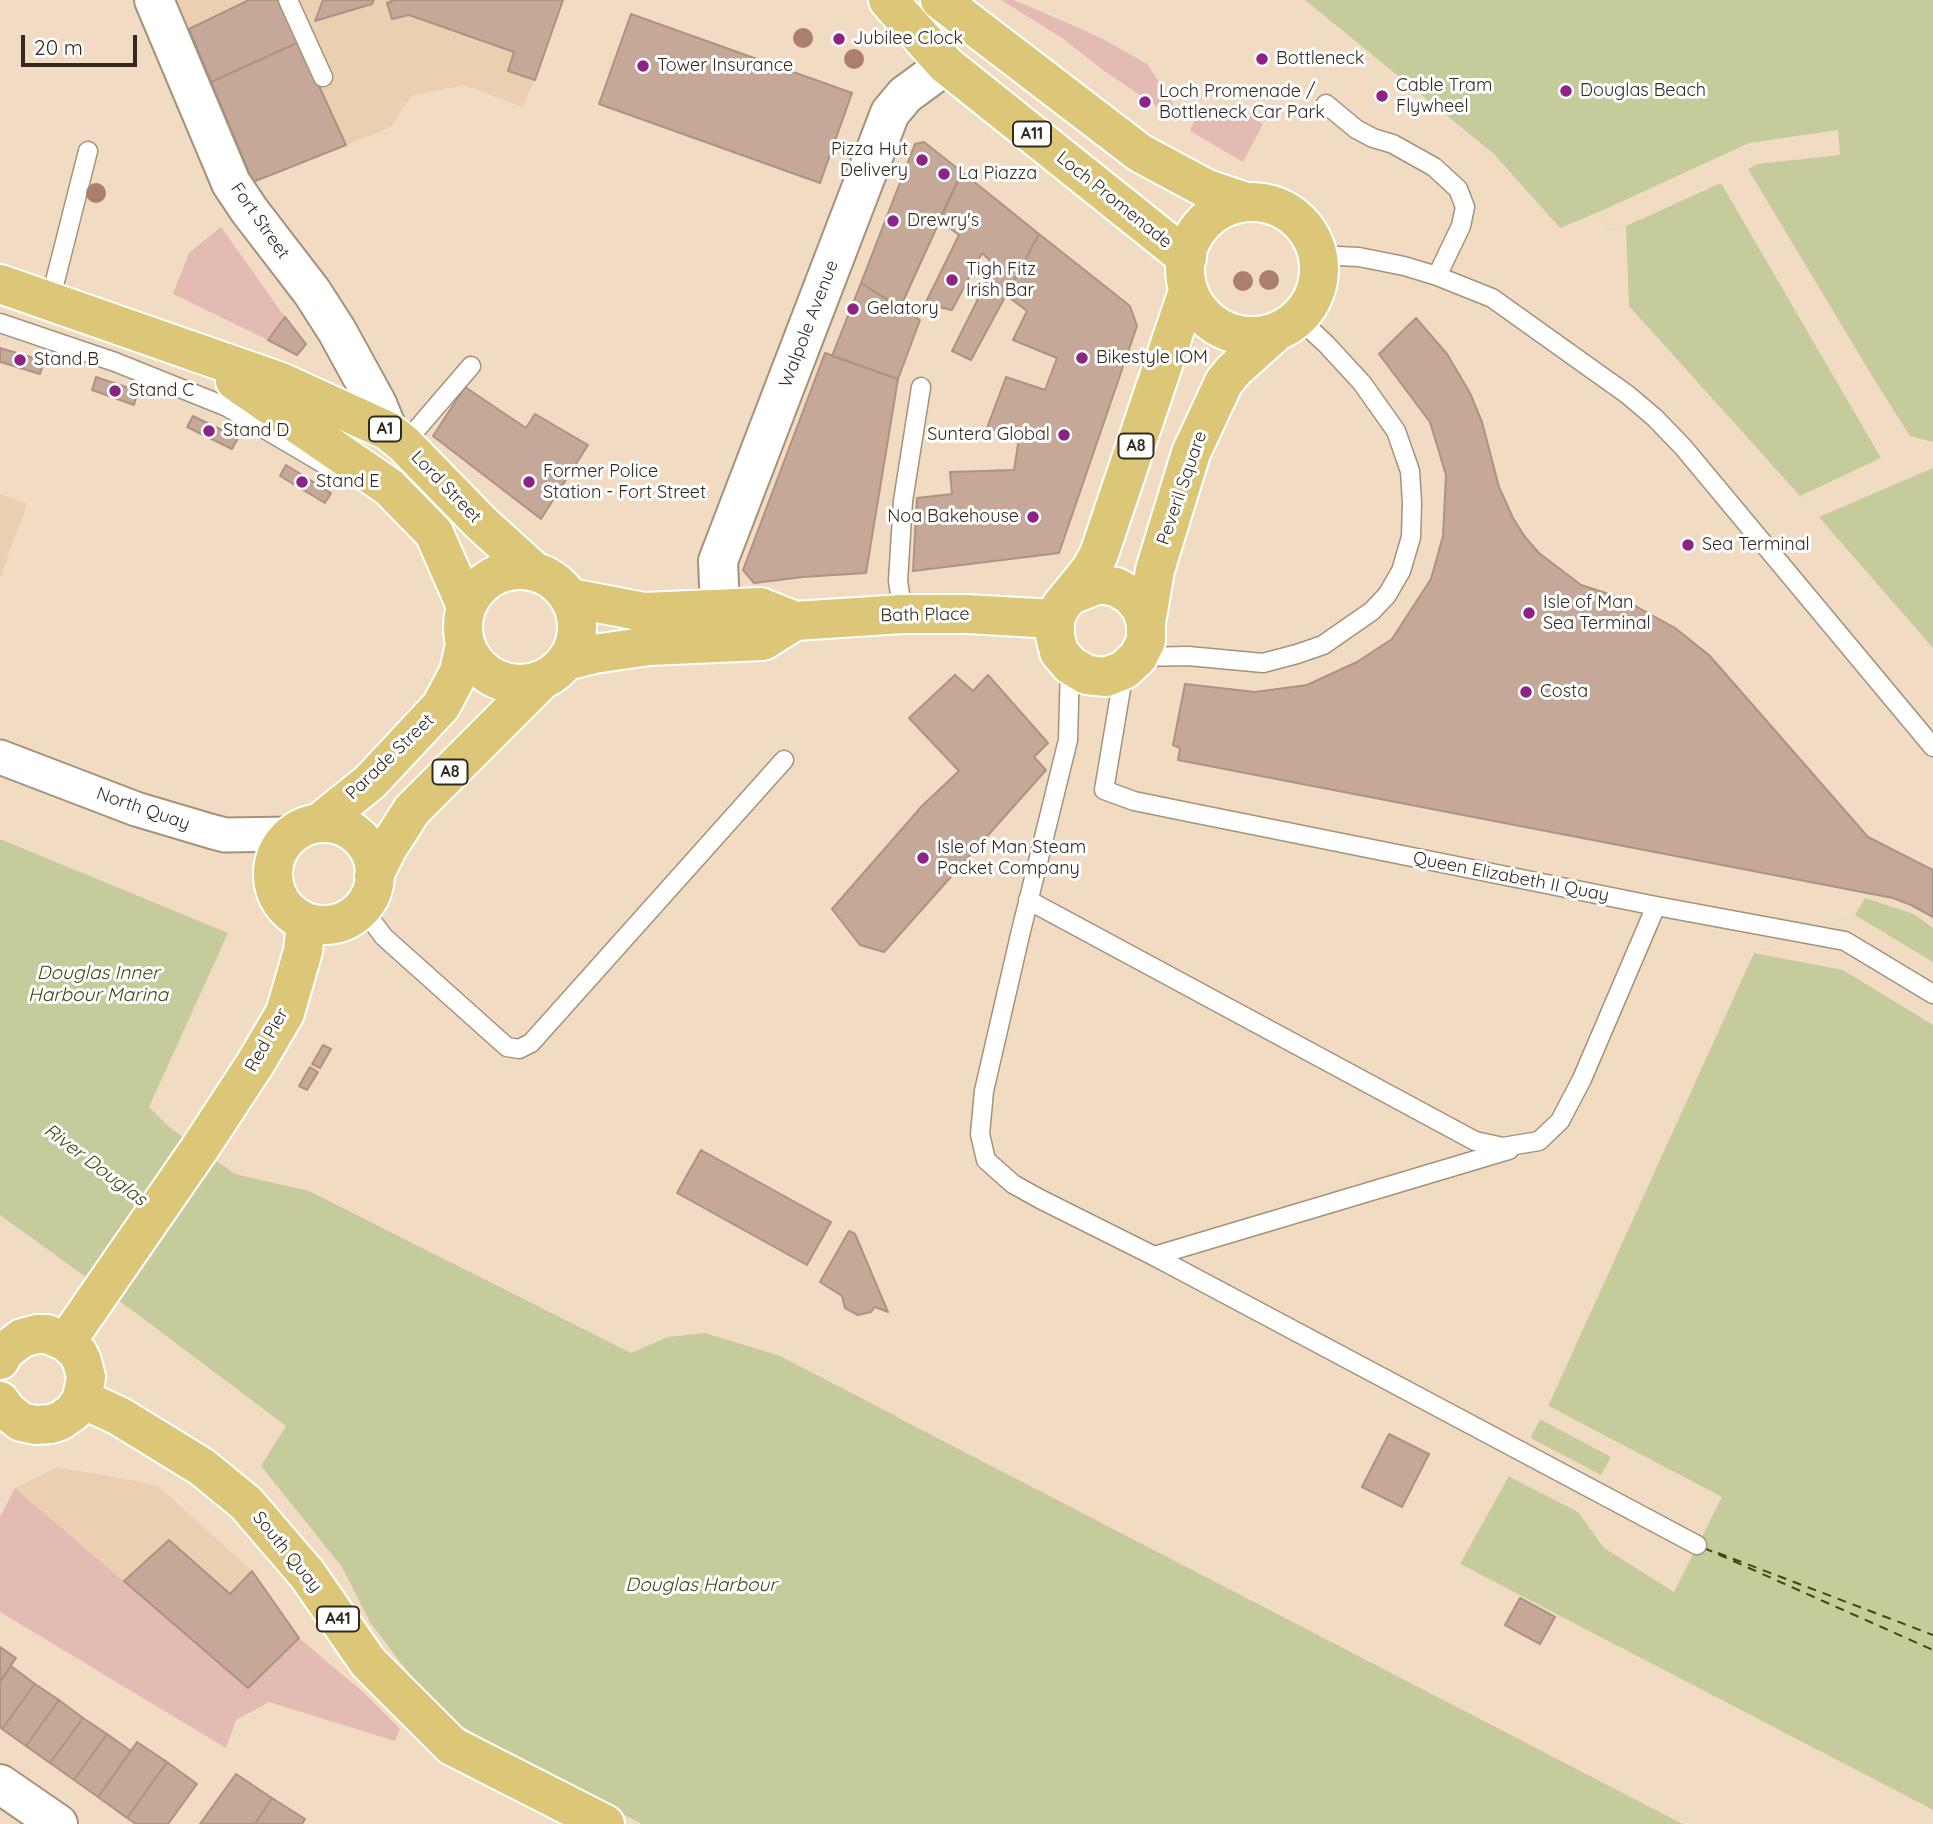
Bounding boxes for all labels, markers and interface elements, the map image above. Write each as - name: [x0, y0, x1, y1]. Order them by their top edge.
- scale bar: [24, 21, 140, 65]
- place label: Jubilee Clock: [853, 28, 963, 50]
- marker: Jubilee Clock: [831, 31, 847, 47]
- text: 20 m: [34, 34, 83, 60]
- place label: Bottleneck: [1276, 48, 1364, 70]
- marker: Bottleneck: [1254, 51, 1270, 67]
- place label: Tower Insurance: [657, 55, 793, 77]
- marker: Tower Insurance: [635, 58, 651, 74]
- place label: Cable Tram Flywheel: [1396, 75, 1492, 118]
- place label: Douglas Beach: [1580, 80, 1706, 102]
- place label: Loch Promenade / Bottleneck Car Park: [1159, 81, 1325, 124]
- marker: Douglas Beach: [1558, 83, 1574, 99]
- marker: Cable Tram Flywheel: [1374, 88, 1390, 104]
- marker: Loch Promenade / Bottleneck Car Park: [1137, 94, 1153, 110]
- road number: A11: [1013, 122, 1051, 146]
- place label: Pizza Hut Delivery: [831, 139, 908, 182]
- street label: Loch Promenade: [1052, 147, 1176, 253]
- marker: Pizza Hut Delivery: [914, 152, 930, 168]
- place label: La Piazza: [958, 163, 1037, 185]
- marker: La Piazza: [936, 166, 952, 182]
- street label: Fort Street: [226, 179, 294, 263]
- place label: Drewry's: [907, 210, 979, 232]
- marker: Drewry's: [885, 213, 901, 229]
- street label: Walpole Avenue: [775, 257, 843, 391]
- place label: Tigh Fitz Irish Bar: [966, 259, 1036, 302]
- marker: Tigh Fitz Irish Bar: [944, 272, 960, 288]
- place label: Gelatory: [867, 298, 939, 320]
- marker: Gelatory: [845, 301, 861, 317]
- place label: Bikestyle IOM: [1096, 347, 1208, 369]
- place label: Stand B: [34, 349, 99, 371]
- marker: Bikestyle IOM: [1074, 350, 1090, 366]
- marker: Stand B: [12, 352, 28, 368]
- place label: Stand C: [129, 380, 194, 402]
- marker: Stand C: [107, 383, 123, 399]
- road number: A1: [369, 416, 401, 442]
- place label: Stand D: [223, 420, 289, 442]
- marker: Stand D: [201, 423, 217, 439]
- place label: Suntera Global: [927, 424, 1050, 446]
- marker: Suntera Global: [1056, 427, 1072, 443]
- street label: Peveril Square: [1152, 428, 1212, 548]
- road number: A8: [1118, 434, 1154, 458]
- street label: Lord Street: [406, 446, 486, 528]
- place label: Former Police Station - Fort Street: [543, 461, 706, 504]
- place label: Stand E: [316, 471, 380, 493]
- marker: Stand E: [294, 474, 310, 490]
- marker: Former Police Station - Fort Street: [521, 474, 537, 490]
- place label: Noa Bakehouse: [887, 506, 1019, 528]
- marker: Noa Bakehouse: [1025, 509, 1041, 525]
- place label: Sea Terminal: [1702, 534, 1810, 556]
- marker: Sea Terminal: [1680, 537, 1696, 553]
- place label: Isle of Man Sea Terminal: [1543, 592, 1651, 634]
- street label: Bath Place: [880, 603, 970, 627]
- marker: Isle of Man Sea Terminal: [1521, 605, 1537, 621]
- place label: Costa: [1540, 681, 1588, 703]
- marker: Costa: [1518, 684, 1534, 700]
- street label: Parade Street: [341, 710, 439, 804]
- road number: A8: [433, 760, 468, 785]
- street label: North Quay: [93, 783, 193, 835]
- place label: Isle of Man Steam Packet Company: [937, 837, 1086, 880]
- street label: Queen Elizabeth II Quay: [1411, 847, 1611, 907]
- marker: Isle of Man Steam Packet Company: [915, 850, 931, 866]
- water label: Douglas Inner Harbour Marina: [28, 962, 168, 1006]
- street label: Red Pier: [241, 1004, 293, 1076]
- water label: River Douglas: [39, 1119, 151, 1211]
- street label: South Quay: [248, 1507, 326, 1597]
- water label: Douglas Harbour: [625, 1574, 777, 1596]
- road number: A41: [317, 1606, 359, 1632]

